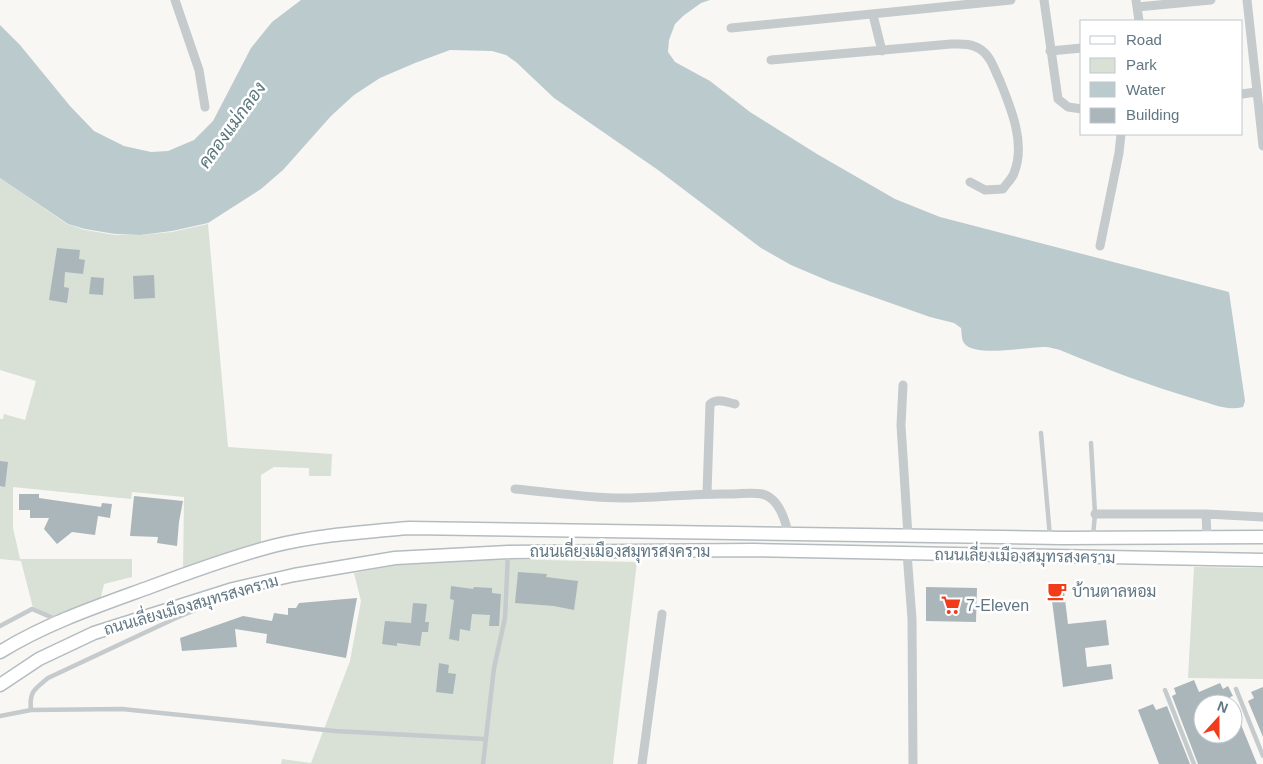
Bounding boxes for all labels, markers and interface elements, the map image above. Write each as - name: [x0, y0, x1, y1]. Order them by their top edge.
- legend: [1080, 20, 1243, 135]
- text: Road: [1126, 31, 1162, 48]
- text: Park: [1126, 56, 1157, 73]
- water label: คลองแม่กลอง: [193, 77, 270, 172]
- text: Water: [1126, 81, 1165, 98]
- text: Building: [1126, 106, 1179, 123]
- street label: ถนนเลี่ยงเมืองสมุทรสงคราม: [530, 537, 710, 563]
- street label: ถนนเลี่ยงเมืองสมุทรสงคราม: [934, 540, 1116, 569]
- street label: ถนนเลี่ยงเมืองสมุทรสงคราม: [100, 566, 281, 641]
- cafe icon: บ้านตาลหอม: [1046, 580, 1068, 602]
- place label: บ้านตาลหอม: [1072, 581, 1156, 600]
- supermarket icon: 7-Eleven: [940, 594, 962, 616]
- place label: 7-Eleven: [966, 597, 1029, 614]
- north arrow: [1193, 694, 1243, 744]
- text: N: [1215, 698, 1230, 716]

